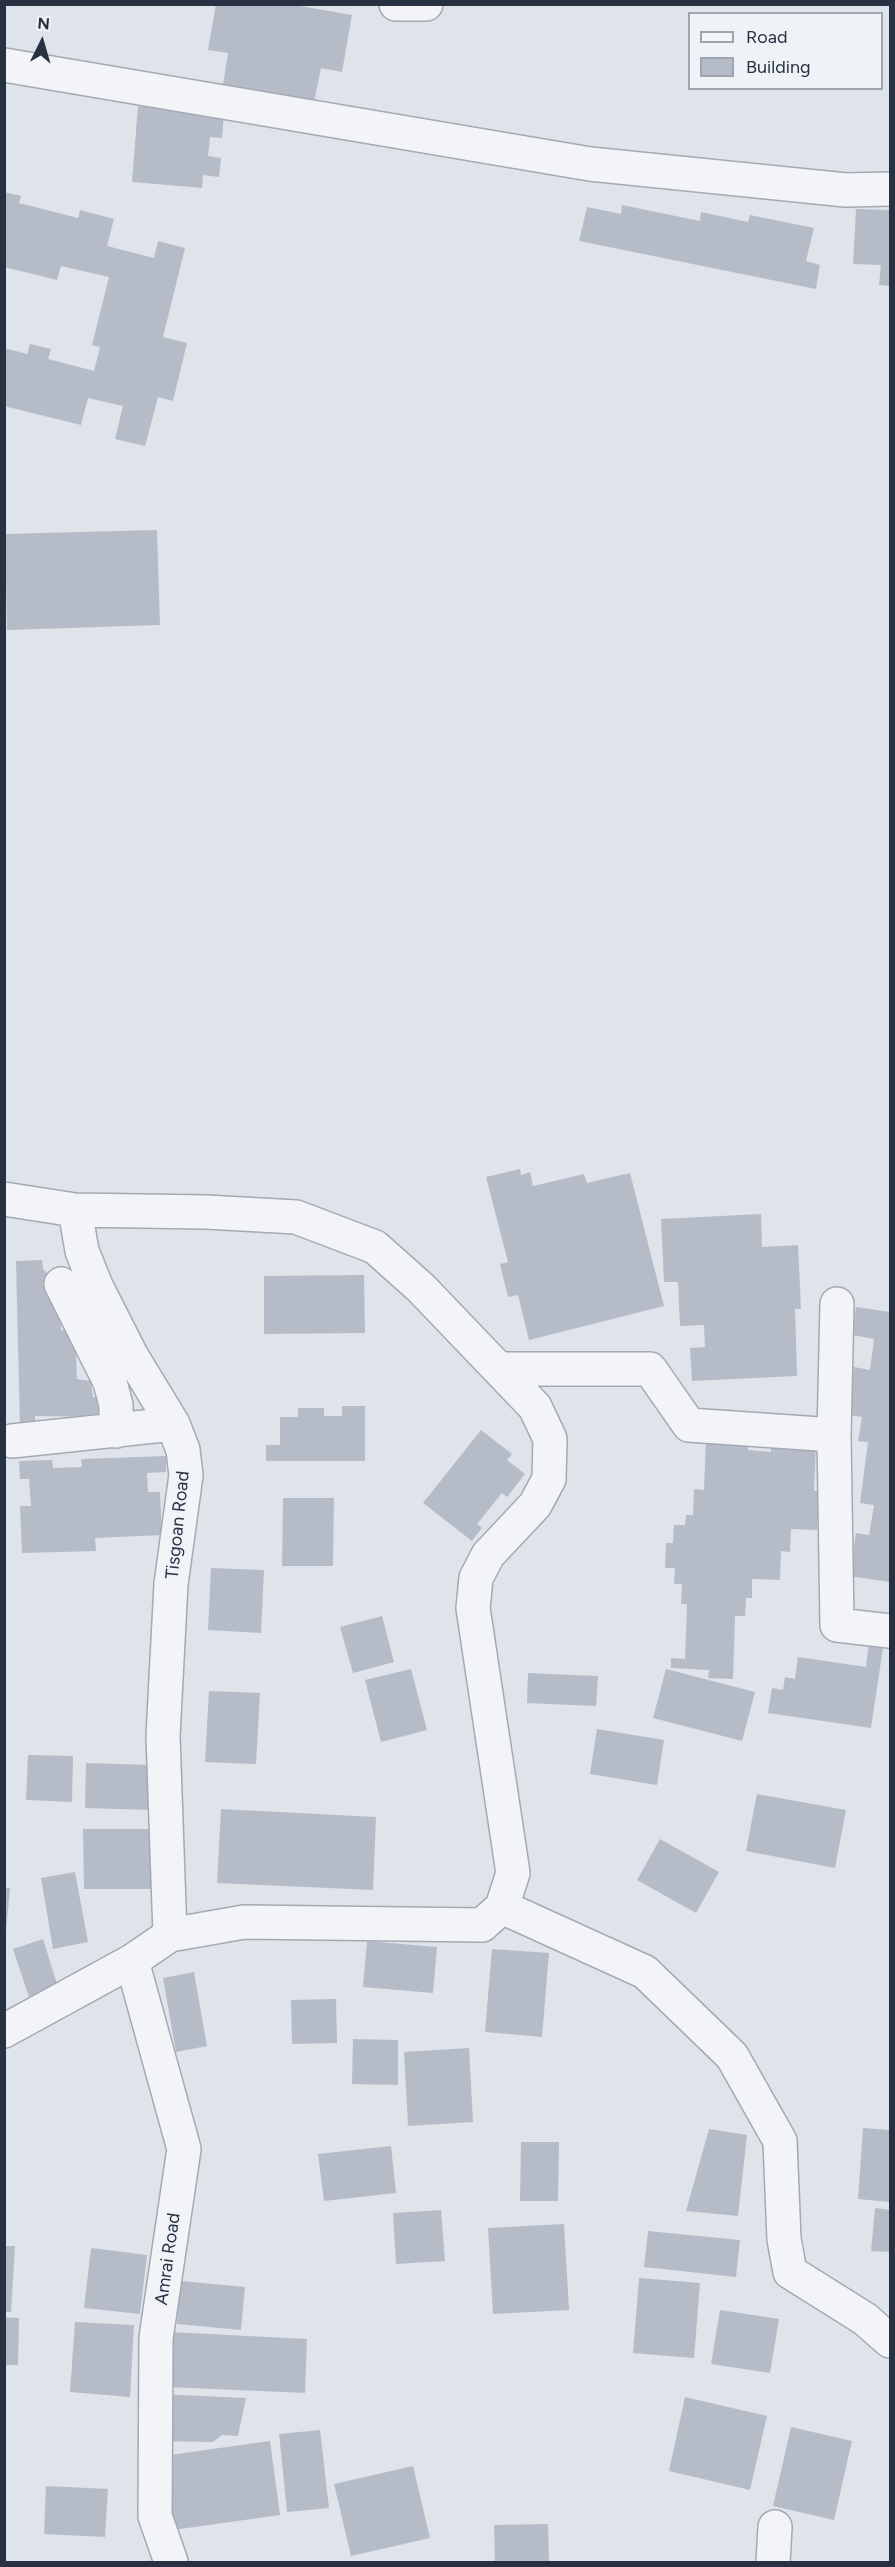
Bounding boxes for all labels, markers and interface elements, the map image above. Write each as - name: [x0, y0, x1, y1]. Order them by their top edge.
- north arrow: [12, 12, 72, 72]
- legend: [688, 12, 883, 90]
- text: N: [37, 14, 51, 34]
- text: Road: [746, 26, 787, 48]
- text: Building: [746, 56, 811, 78]
- street label: Tisgoan Road: [162, 1470, 194, 1580]
- street label: Amrai Road: [151, 2212, 185, 2306]

